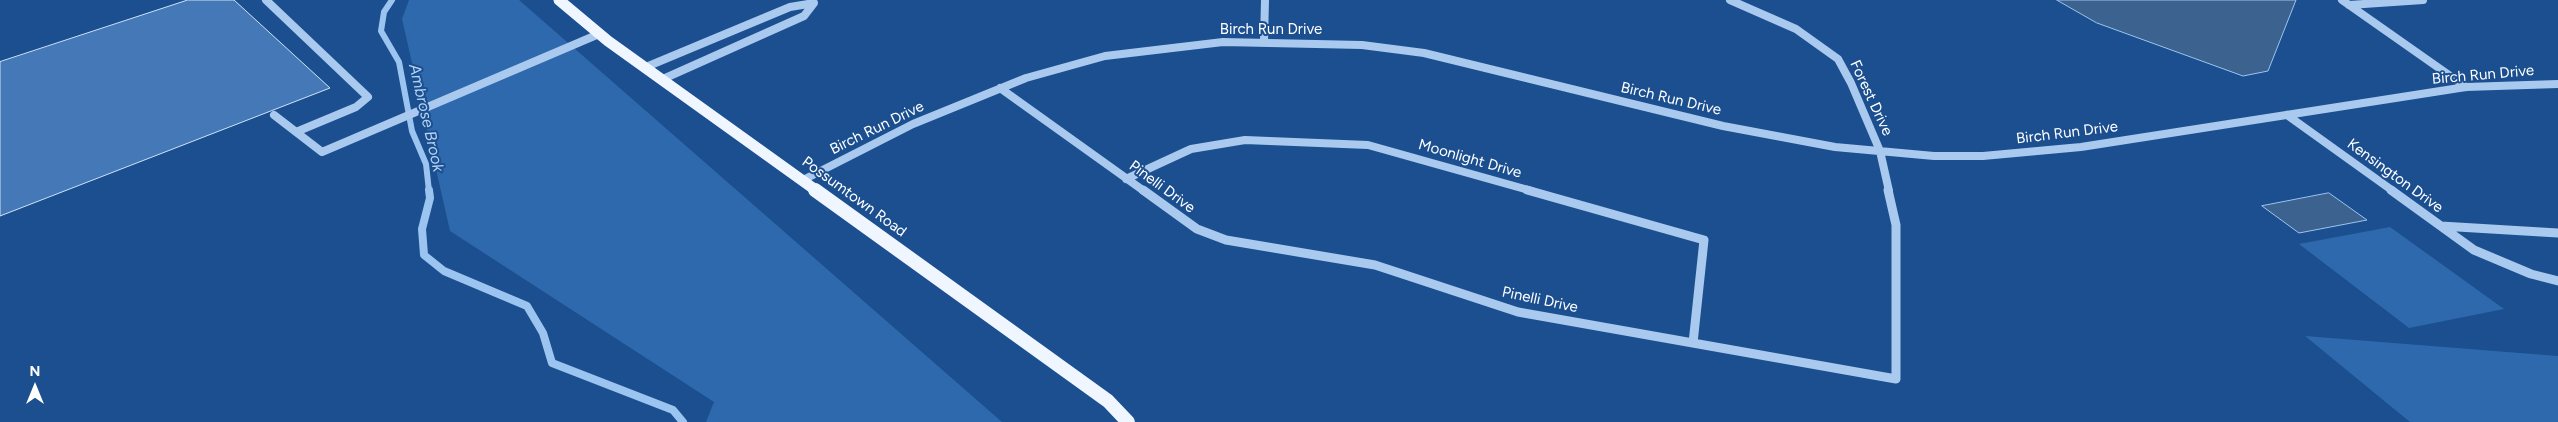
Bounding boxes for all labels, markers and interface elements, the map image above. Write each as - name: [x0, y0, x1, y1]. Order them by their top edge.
- street label: Birch Run Drive: [1220, 21, 1322, 39]
- street label: Forest Drive: [1846, 57, 1896, 139]
- water label: Ambrose Brook: [404, 62, 448, 174]
- street label: Birch Run Drive: [2431, 62, 2535, 88]
- street label: Birch Run Drive: [1619, 79, 1723, 119]
- street label: Birch Run Drive: [827, 97, 927, 159]
- street label: Birch Run Drive: [2015, 118, 2119, 148]
- street label: Kensington Drive: [2343, 135, 2447, 217]
- street label: Moonlight Drive: [1416, 136, 1524, 182]
- street label: Possumtown Road: [798, 153, 910, 241]
- street label: Pinelli Drive: [1125, 157, 1199, 217]
- street label: Pinelli Drive: [1500, 283, 1580, 317]
- north arrow: [10, 362, 60, 412]
- text: N: [30, 363, 40, 380]

